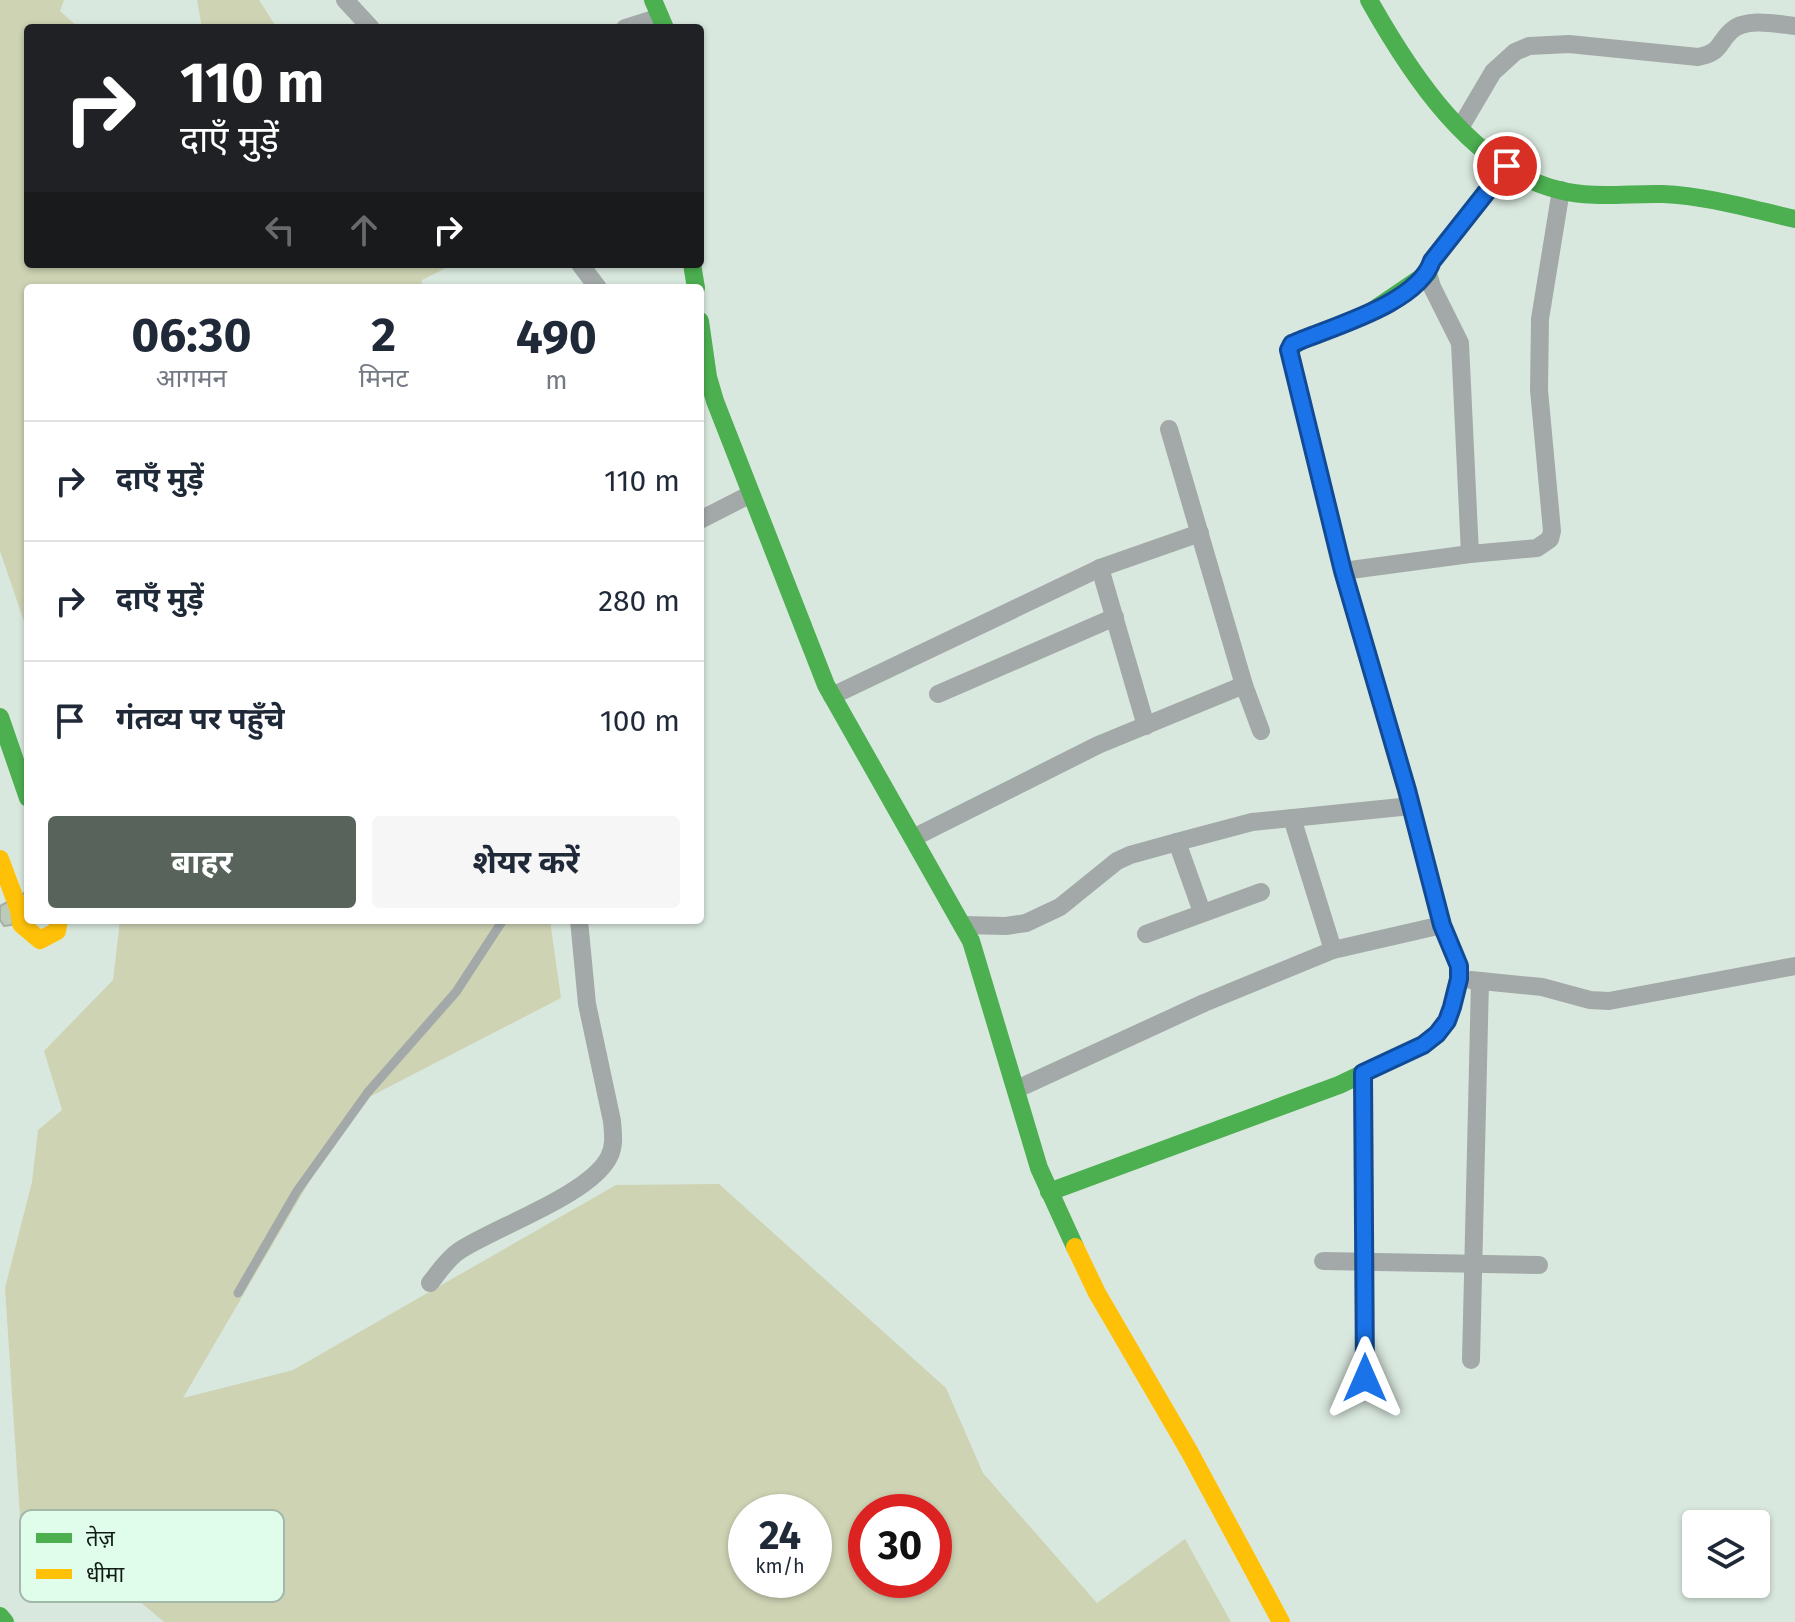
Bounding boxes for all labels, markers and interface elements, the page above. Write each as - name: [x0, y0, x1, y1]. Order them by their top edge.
- text: 110 m: [180, 50, 324, 117]
- icon: right: [48, 56, 152, 160]
- text: दाएँ मुड़ें: [180, 118, 279, 162]
- pin: [1473, 132, 1541, 200]
- icon: arrive: [1485, 144, 1529, 188]
- icon: left: [258, 208, 302, 252]
- icon: ahead: [342, 208, 386, 252]
- icon: right: [426, 208, 470, 252]
- text: 06:30: [131, 306, 252, 364]
- text: 2: [371, 306, 396, 364]
- text: 490: [516, 308, 597, 366]
- text: आगमन: [156, 363, 227, 394]
- text: मिनट: [359, 363, 409, 394]
- text: m: [545, 365, 567, 396]
- icon: right: [48, 459, 92, 503]
- text: दाएँ मुड़ें: [116, 461, 204, 497]
- text: 110 m: [604, 463, 680, 499]
- icon: right: [48, 579, 92, 623]
- text: दाएँ मुड़ें: [116, 581, 204, 617]
- text: 280 m: [598, 583, 680, 619]
- icon: arrive: [48, 699, 92, 743]
- text: गंतव्य पर पहुँचे: [116, 701, 284, 737]
- text: 100 m: [600, 703, 680, 739]
- button: बाहर: [48, 816, 356, 908]
- button: शेयर करें: [372, 816, 680, 908]
- position arrow: [1323, 1336, 1407, 1420]
- speed limit sign: 30: [848, 1494, 952, 1598]
- legend: [20, 1510, 284, 1602]
- map controls: [1682, 1510, 1770, 1598]
- button: layers: [1682, 1510, 1770, 1598]
- text: 24: [759, 1512, 801, 1560]
- text: तेज़: [86, 1525, 116, 1552]
- text: km/h: [755, 1554, 805, 1578]
- text: धीमा: [86, 1561, 124, 1588]

